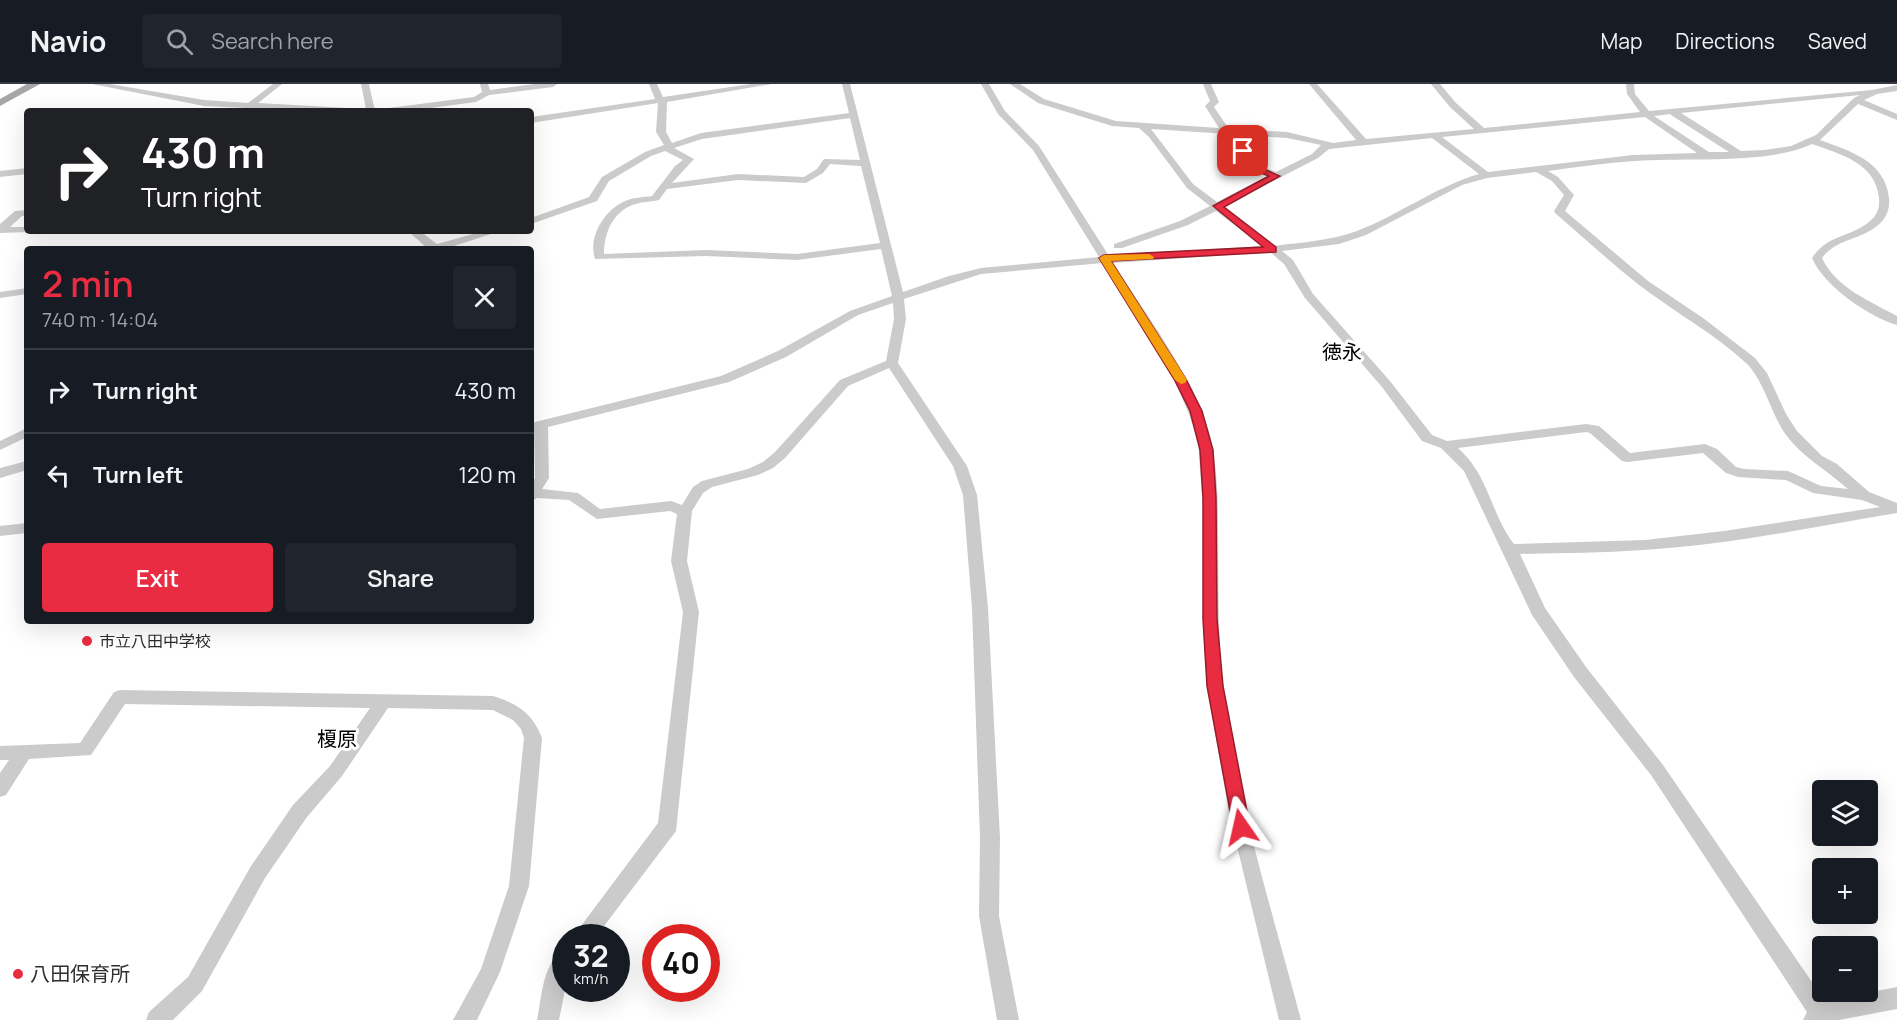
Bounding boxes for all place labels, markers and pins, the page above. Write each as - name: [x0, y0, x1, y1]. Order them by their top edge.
- pin: [1217, 125, 1268, 176]
- place label: 市立八田中学校: [99, 630, 211, 652]
- marker: 市立八田中学校: [80, 634, 94, 648]
- place label: 八田保育所: [30, 960, 130, 987]
- marker: 八田保育所: [11, 967, 25, 981]

